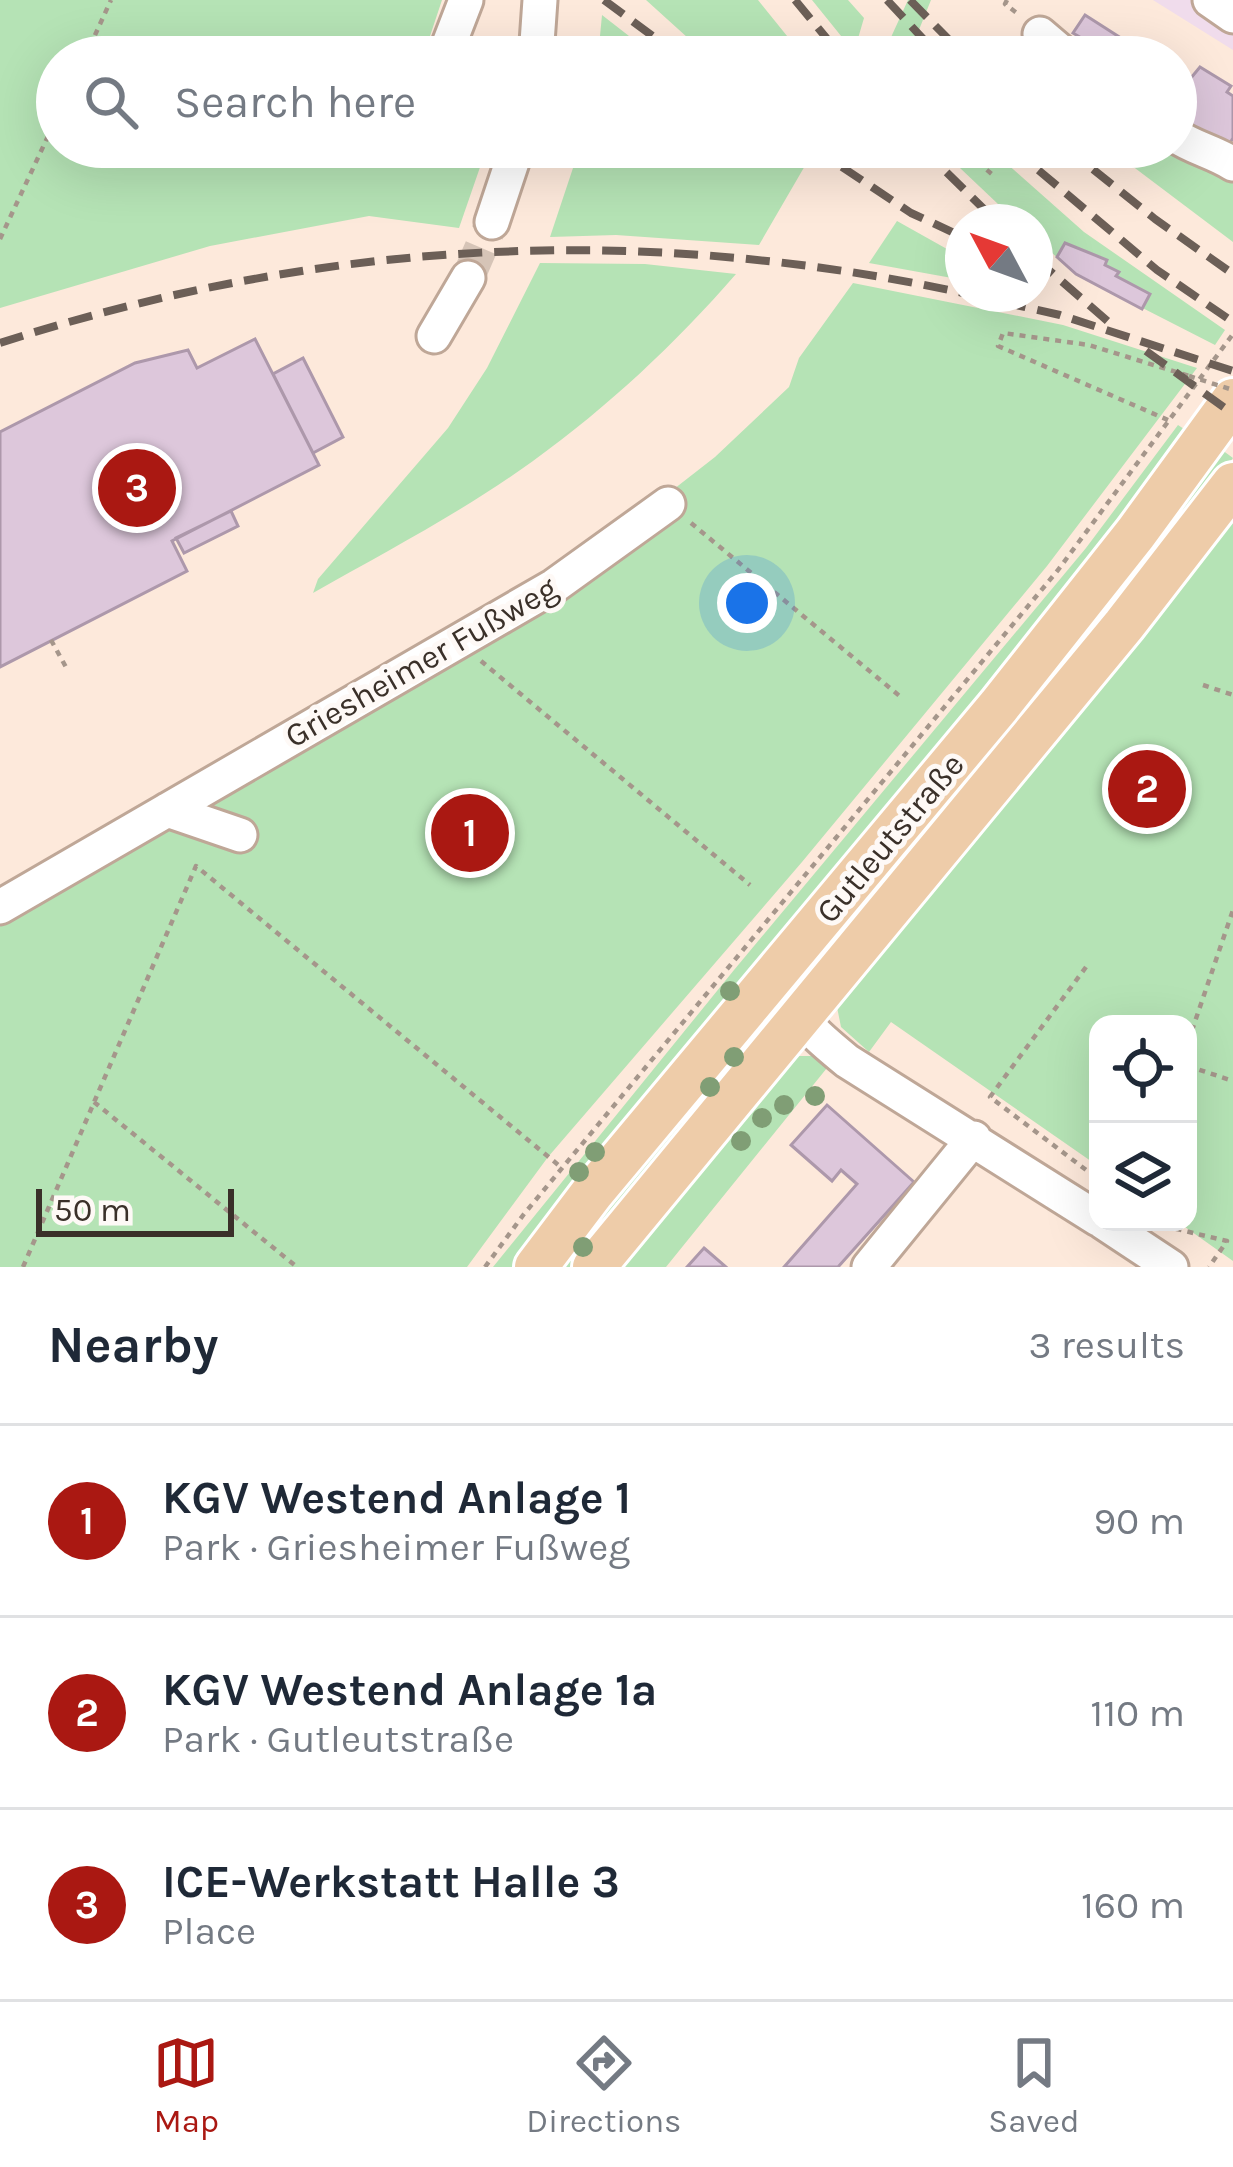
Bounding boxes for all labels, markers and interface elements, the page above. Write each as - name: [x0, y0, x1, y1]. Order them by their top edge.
- search box: [36, 36, 1197, 168]
- icon: search: [78, 69, 144, 135]
- text: Search here: [174, 76, 416, 128]
- north arrow: [945, 204, 1053, 312]
- pin: 3: [98, 443, 176, 533]
- street label: Griesheimer Fußweg: [278, 568, 564, 755]
- your location: [717, 573, 777, 633]
- pin: 2: [1108, 744, 1186, 834]
- street label: Gutleutstraße: [808, 746, 972, 930]
- pin: 1: [431, 788, 509, 878]
- map controls: [1089, 1015, 1197, 1231]
- button: locate: [1089, 1015, 1197, 1123]
- button: layers: [1089, 1123, 1197, 1231]
- scale bar: [36, 1183, 234, 1236]
- text: 50 m: [54, 1191, 131, 1229]
- text: Nearby: [48, 1315, 218, 1375]
- text: 3 results: [1028, 1322, 1185, 1368]
- text: KGV Westend Anlage 1: [162, 1472, 631, 1524]
- text: 1: [80, 1498, 94, 1544]
- text: 90 m: [1093, 1498, 1185, 1544]
- text: Park · Griesheimer Fußweg: [162, 1524, 630, 1570]
- text: KGV Westend Anlage 1a: [162, 1664, 657, 1716]
- text: 2: [75, 1690, 99, 1736]
- text: 110 m: [1090, 1690, 1185, 1736]
- text: Park · Gutleutstraße: [162, 1716, 514, 1762]
- text: ICE-Werkstatt Halle 3: [162, 1856, 620, 1908]
- text: 3: [75, 1882, 99, 1928]
- text: 160 m: [1081, 1882, 1185, 1928]
- text: Place: [162, 1908, 256, 1954]
- tab: Map: [153, 2030, 219, 2140]
- tab: Directions: [526, 2030, 681, 2140]
- tab: Saved: [988, 2030, 1080, 2140]

